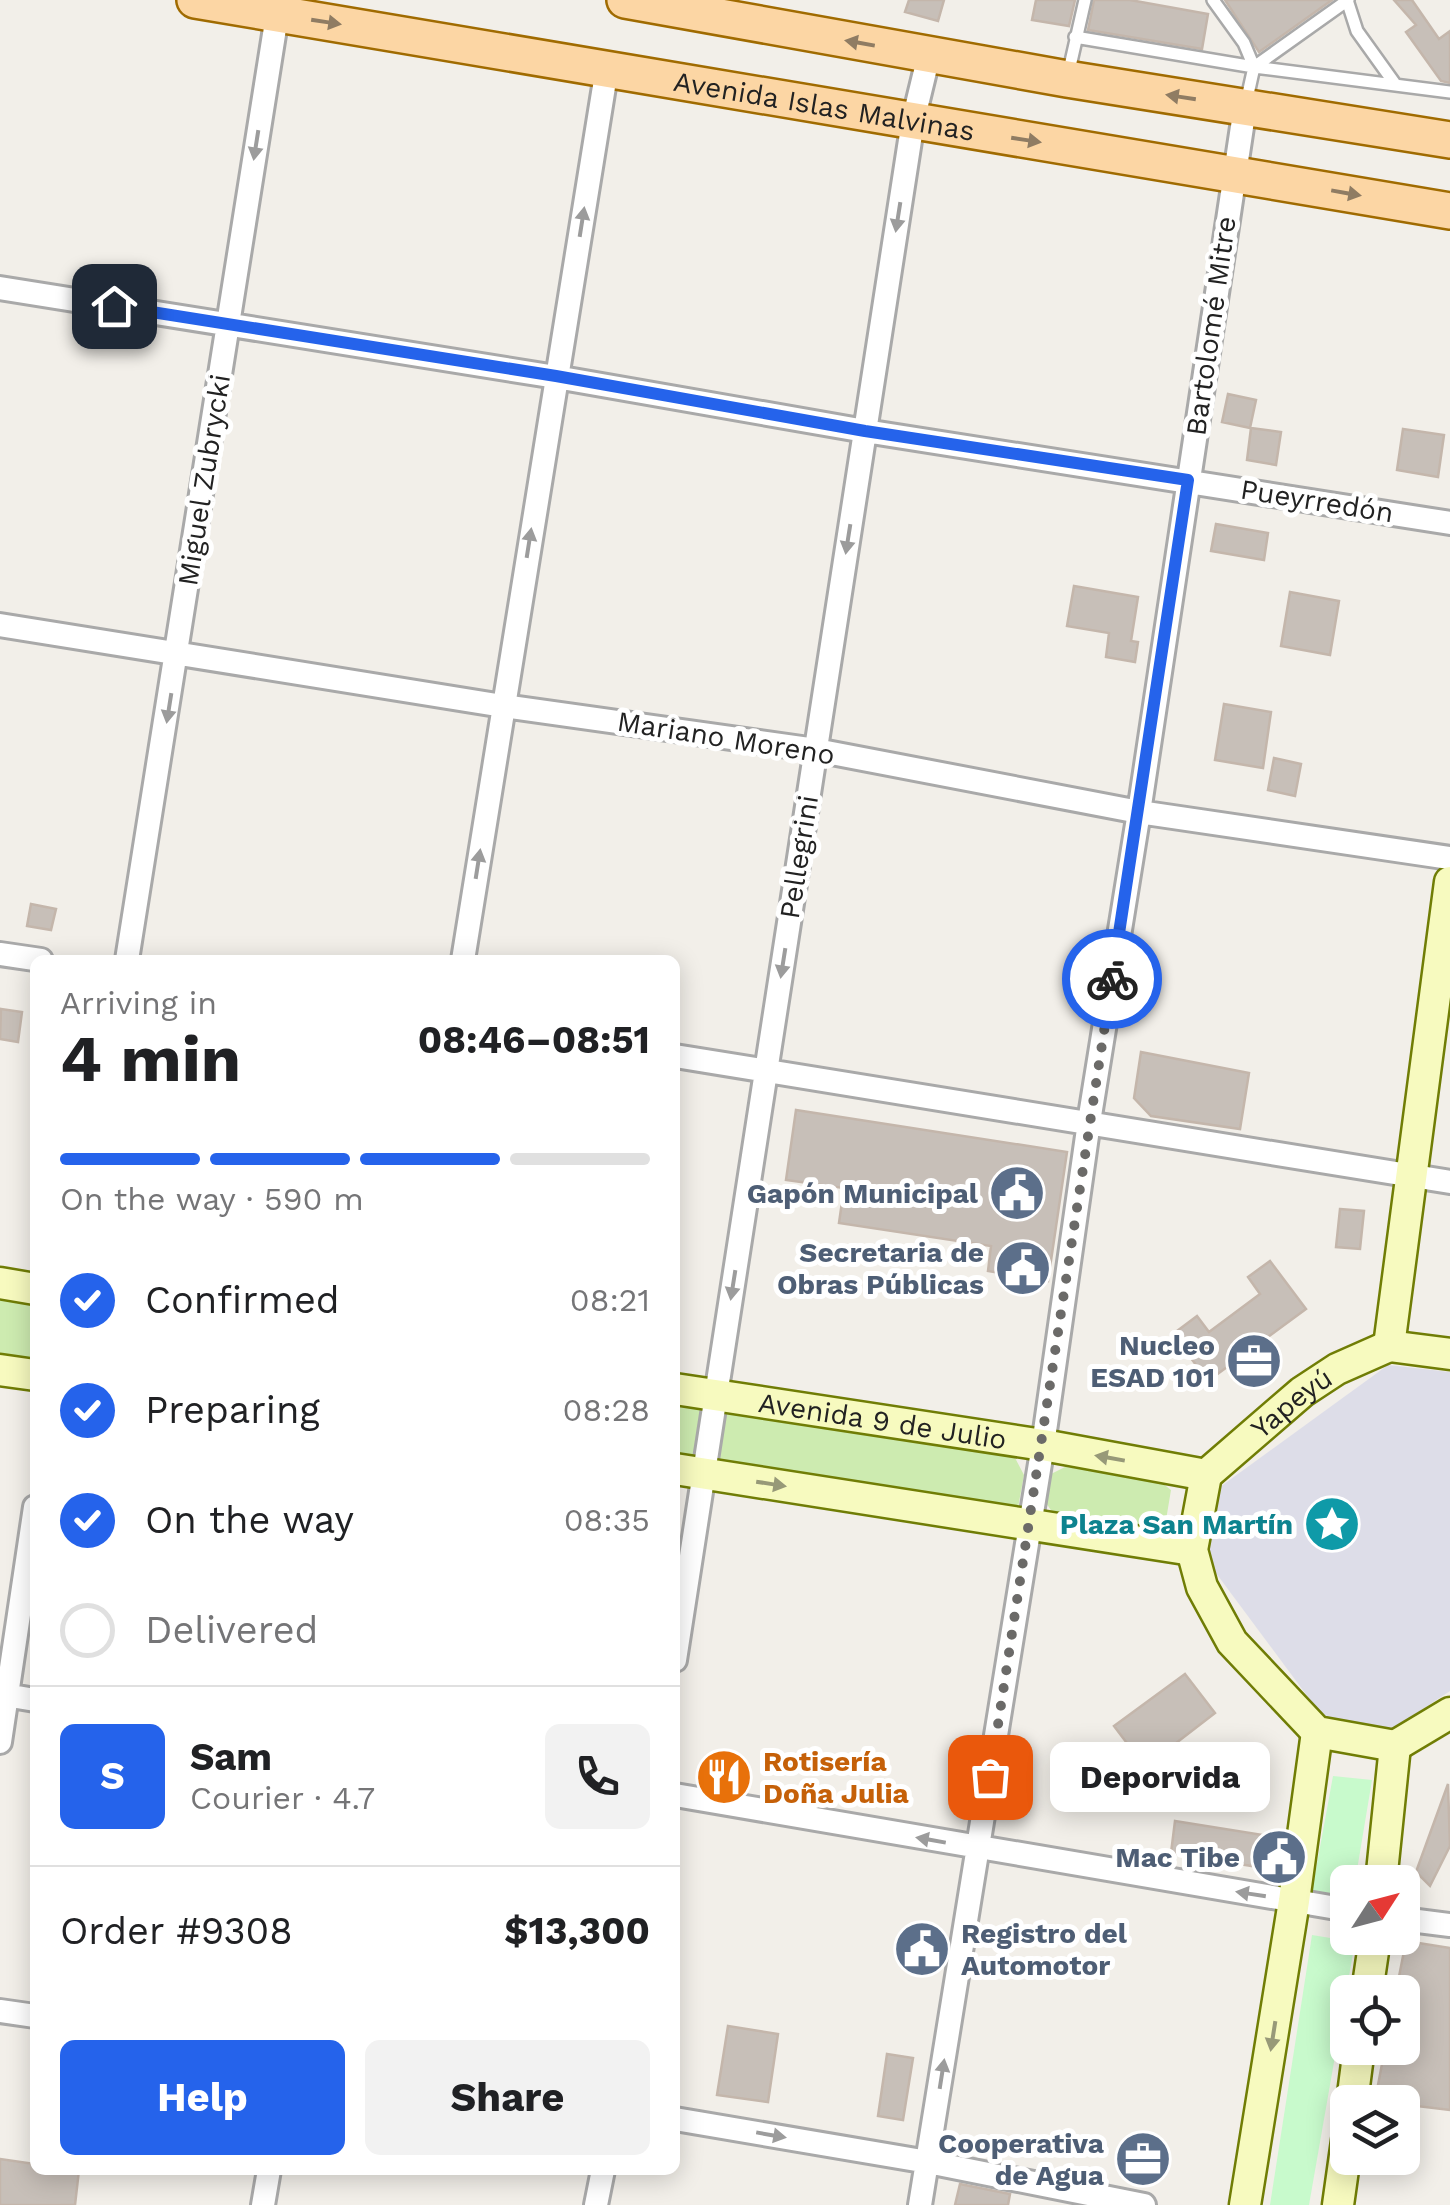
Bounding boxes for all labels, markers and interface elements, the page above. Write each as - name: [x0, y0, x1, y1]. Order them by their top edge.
- one-way arrow: [310, 15, 342, 30]
- one-way arrow: [844, 35, 876, 50]
- street label: Avenida Islas Malvinas: [671, 64, 977, 147]
- one-way arrow: [1165, 89, 1196, 104]
- one-way arrow: [248, 130, 263, 161]
- one-way arrow: [1011, 132, 1042, 148]
- one-way arrow: [1331, 186, 1363, 201]
- one-way arrow: [890, 202, 905, 234]
- one-way arrow: [575, 206, 590, 237]
- street label: Bartolomé Mitre: [1179, 214, 1243, 438]
- pin: [72, 264, 157, 349]
- icon: home: [87, 279, 142, 334]
- street label: Miguel Zubrycki: [171, 372, 237, 588]
- street label: Pueyrredón: [1238, 473, 1396, 529]
- one-way arrow: [840, 523, 856, 555]
- one-way arrow: [522, 527, 538, 558]
- one-way arrow: [160, 693, 176, 724]
- street label: Mariano Moreno: [615, 705, 837, 771]
- street label: Pellegrini: [773, 793, 825, 921]
- one-way arrow: [471, 847, 486, 879]
- courier: [1062, 929, 1162, 1029]
- one-way arrow: [774, 948, 790, 980]
- icon: bike: [1085, 952, 1140, 1007]
- text: Arriving in: [60, 984, 217, 1022]
- text: 08:46–08:51: [418, 1018, 650, 1062]
- text: 4 min: [60, 1021, 241, 1097]
- public building icon: Gapón Municipal: [987, 1163, 1047, 1223]
- place label: Gapón Municipal: [747, 1177, 979, 1210]
- text: On the way · 590 m: [60, 1180, 364, 1218]
- place label: Secretaria de Obras Públicas: [777, 1236, 984, 1301]
- public building icon: Secretaria de Obras Públicas: [993, 1238, 1053, 1298]
- one-way arrow: [725, 1269, 740, 1301]
- icon: check: [60, 1273, 115, 1328]
- text: Confirmed: [145, 1278, 340, 1322]
- text: 08:21: [570, 1281, 650, 1319]
- place label: Nucleo ESAD 101: [1090, 1329, 1215, 1394]
- office icon: Nucleo ESAD 101: [1224, 1331, 1284, 1391]
- street label: Yapeyú: [1244, 1361, 1338, 1445]
- icon: check: [60, 1383, 115, 1438]
- street label: Avenida 9 de Julio: [756, 1385, 1009, 1456]
- text: Preparing: [145, 1388, 320, 1432]
- text: 08:28: [563, 1391, 650, 1429]
- one-way arrow: [1095, 1449, 1126, 1465]
- one-way arrow: [756, 1477, 788, 1492]
- icon: check: [60, 1493, 115, 1548]
- place icon: Plaza San Martín: [1302, 1494, 1362, 1554]
- text: On the way: [145, 1498, 354, 1542]
- text: 08:35: [564, 1501, 650, 1539]
- place label: Plaza San Martín: [1060, 1508, 1293, 1541]
- text: Delivered: [145, 1608, 318, 1652]
- button: phone: [545, 1724, 650, 1829]
- text: Sam: [190, 1735, 272, 1779]
- pin: [948, 1735, 1033, 1820]
- callout: Deporvida: [1050, 1742, 1270, 1812]
- place label: Rotisería Doña Julia: [763, 1745, 910, 1810]
- restaurant icon: Rotisería Doña Julia: [694, 1747, 754, 1807]
- icon: bag: [963, 1750, 1018, 1805]
- text: S: [100, 1754, 125, 1798]
- text: Deporvida: [1080, 1758, 1240, 1796]
- text: Courier · 4.7: [190, 1779, 375, 1817]
- public building icon: Mac Tibe: [1249, 1827, 1309, 1887]
- one-way arrow: [915, 1832, 946, 1847]
- place label: Mac Tibe: [1115, 1841, 1240, 1874]
- north arrow: [1330, 1865, 1420, 1955]
- map controls: [1330, 1865, 1420, 2175]
- one-way arrow: [1235, 1886, 1267, 1901]
- text: Order #9308: [60, 1909, 293, 1953]
- text: $13,300: [504, 1909, 650, 1953]
- place label: Registro del Automotor: [961, 1917, 1128, 1982]
- public building icon: Registro del Automotor: [892, 1919, 952, 1979]
- button: locate: [1330, 1975, 1420, 2065]
- one-way arrow: [1264, 2021, 1280, 2052]
- button: Help: [60, 2040, 345, 2155]
- button: Share: [365, 2040, 650, 2155]
- one-way arrow: [935, 2058, 950, 2090]
- button: layers: [1330, 2085, 1420, 2175]
- place label: Cooperativa de Agua: [938, 2127, 1105, 2192]
- one-way arrow: [756, 2128, 787, 2143]
- office icon: Cooperativa de Agua: [1113, 2129, 1173, 2189]

